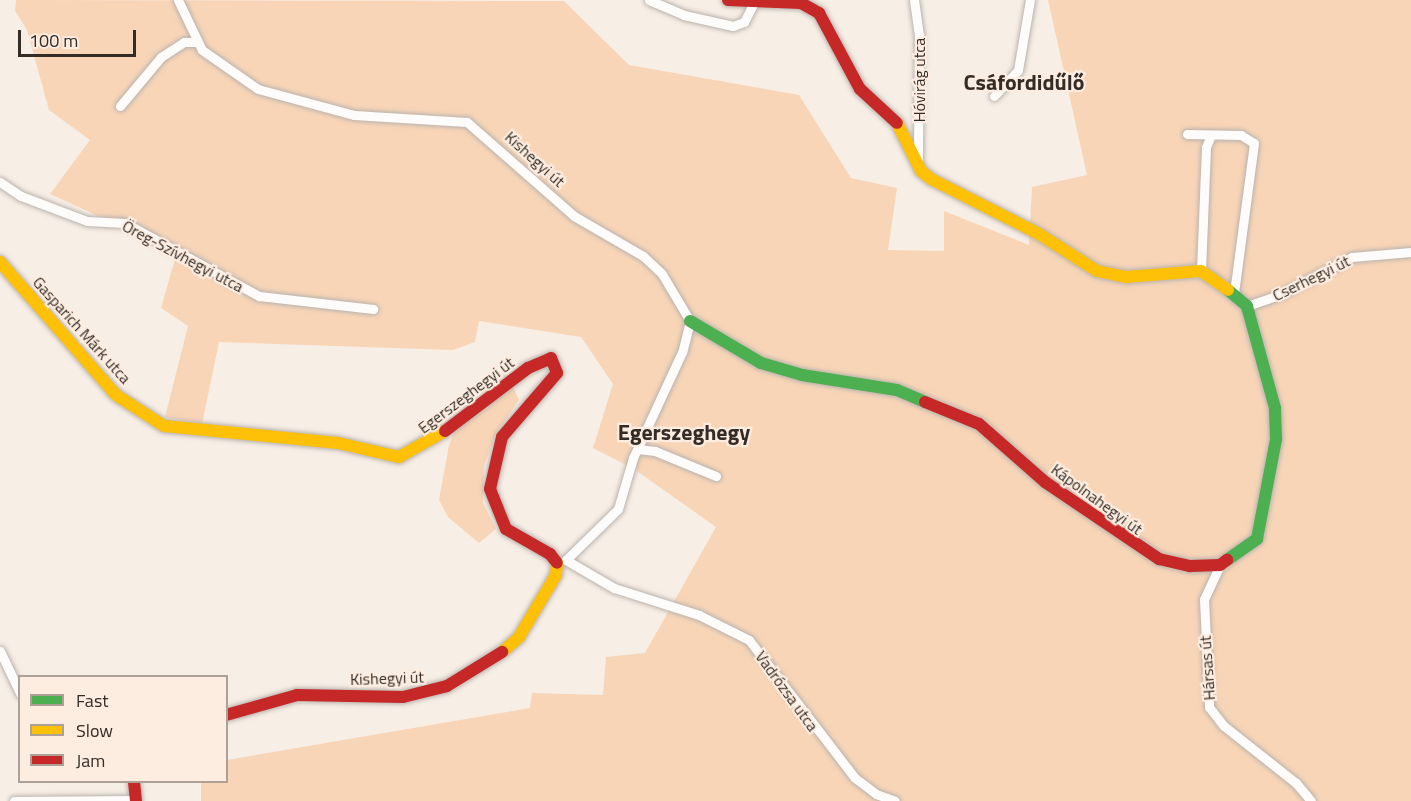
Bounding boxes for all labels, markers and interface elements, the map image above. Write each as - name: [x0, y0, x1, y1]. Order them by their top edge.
- scale bar: [21, 18, 140, 56]
- text: 100 m: [29, 27, 78, 54]
- street label: Hóvirág utca: [909, 38, 929, 122]
- district label: Csáfordidűlő: [964, 70, 1084, 96]
- street label: Kishegyi út: [501, 127, 569, 191]
- street label: Öreg-Szívhegyi utca: [119, 216, 247, 296]
- street label: Cserhegyi út: [1269, 251, 1353, 305]
- street label: Gasparich Márk utca: [29, 273, 135, 387]
- street label: Egerszeghegyi út: [414, 353, 518, 437]
- district label: Egerszeghegy: [618, 420, 750, 446]
- street label: Kápolnahegyi út: [1048, 459, 1146, 539]
- street label: Hársas út: [1195, 635, 1219, 701]
- street label: Vadrózsa utca: [751, 647, 823, 735]
- street label: Kishegyi út: [350, 667, 424, 689]
- legend: [18, 675, 228, 783]
- text: Fast: [76, 687, 109, 714]
- text: Slow: [76, 717, 113, 744]
- text: Jam: [76, 747, 105, 774]

